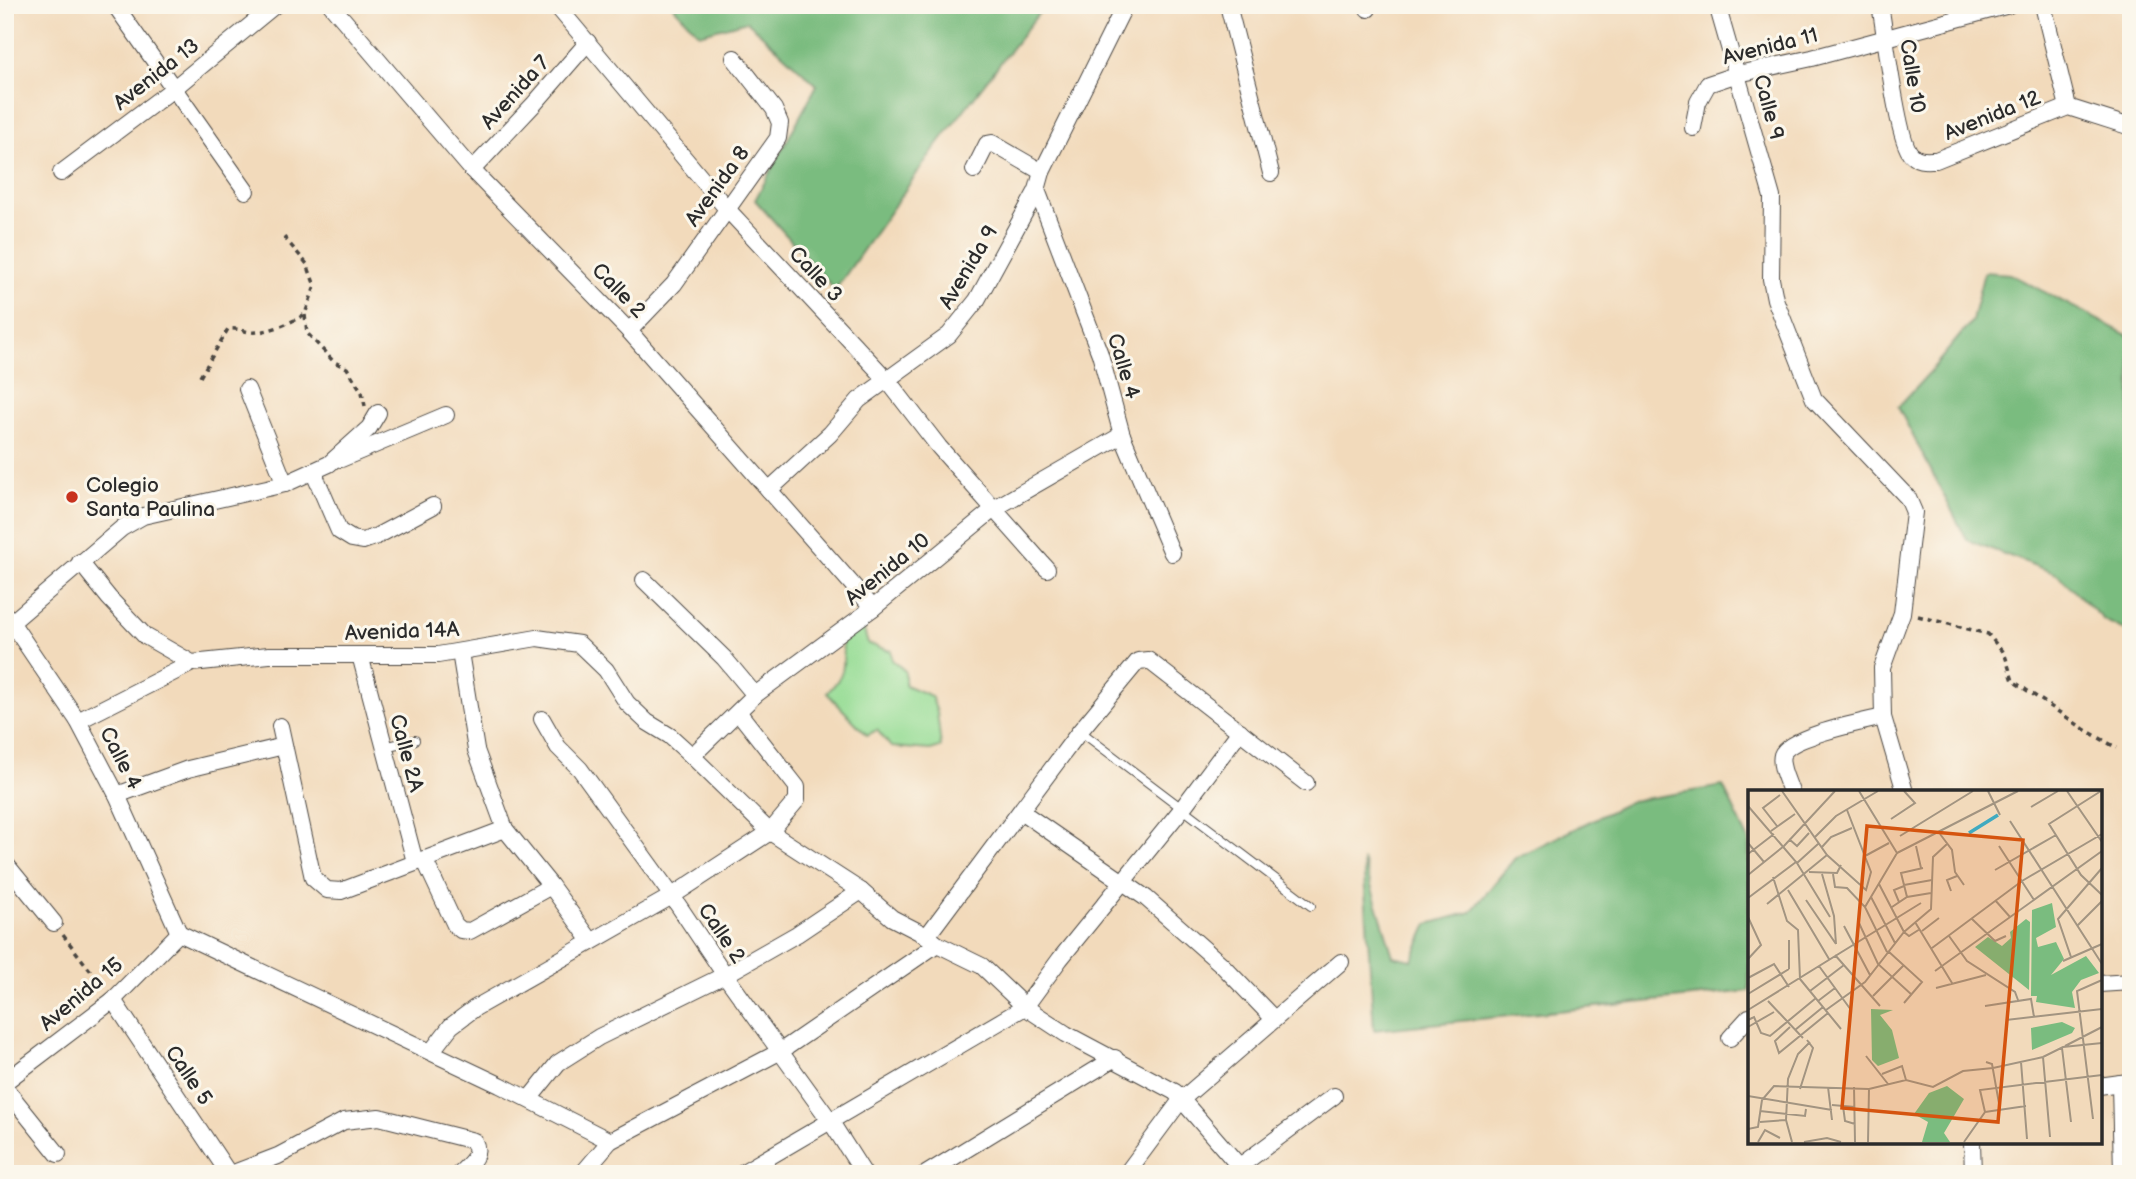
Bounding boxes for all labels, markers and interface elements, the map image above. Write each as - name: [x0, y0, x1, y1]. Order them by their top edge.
- street label: Avenida 11: [1720, 23, 1820, 70]
- street label: Avenida 13: [108, 33, 204, 116]
- street label: Calle 10: [1894, 37, 1931, 115]
- street label: Avenida 7: [476, 50, 555, 134]
- street label: Calle 9: [1748, 72, 1789, 142]
- street label: Avenida 12: [1940, 85, 2044, 146]
- street label: Avenida 8: [680, 141, 755, 231]
- street label: Avenida 9: [934, 221, 1003, 314]
- street label: Calle 3: [784, 241, 848, 307]
- street label: Calle 2: [587, 258, 651, 323]
- street label: Calle 4: [1102, 330, 1145, 402]
- place label: Colegio Santa Paulina: [86, 473, 215, 522]
- marker: Colegio Santa Paulina: [64, 489, 80, 505]
- street label: Avenida 10: [840, 528, 935, 611]
- street label: Avenida 14A: [344, 617, 460, 646]
- street label: Calle 2A: [384, 712, 429, 795]
- street label: Calle 4: [94, 723, 147, 794]
- inset map: [1748, 790, 2101, 1144]
- street label: Calle 2: [693, 899, 751, 968]
- street label: Avenida 15: [35, 952, 128, 1036]
- street label: Calle 5: [160, 1041, 217, 1110]

